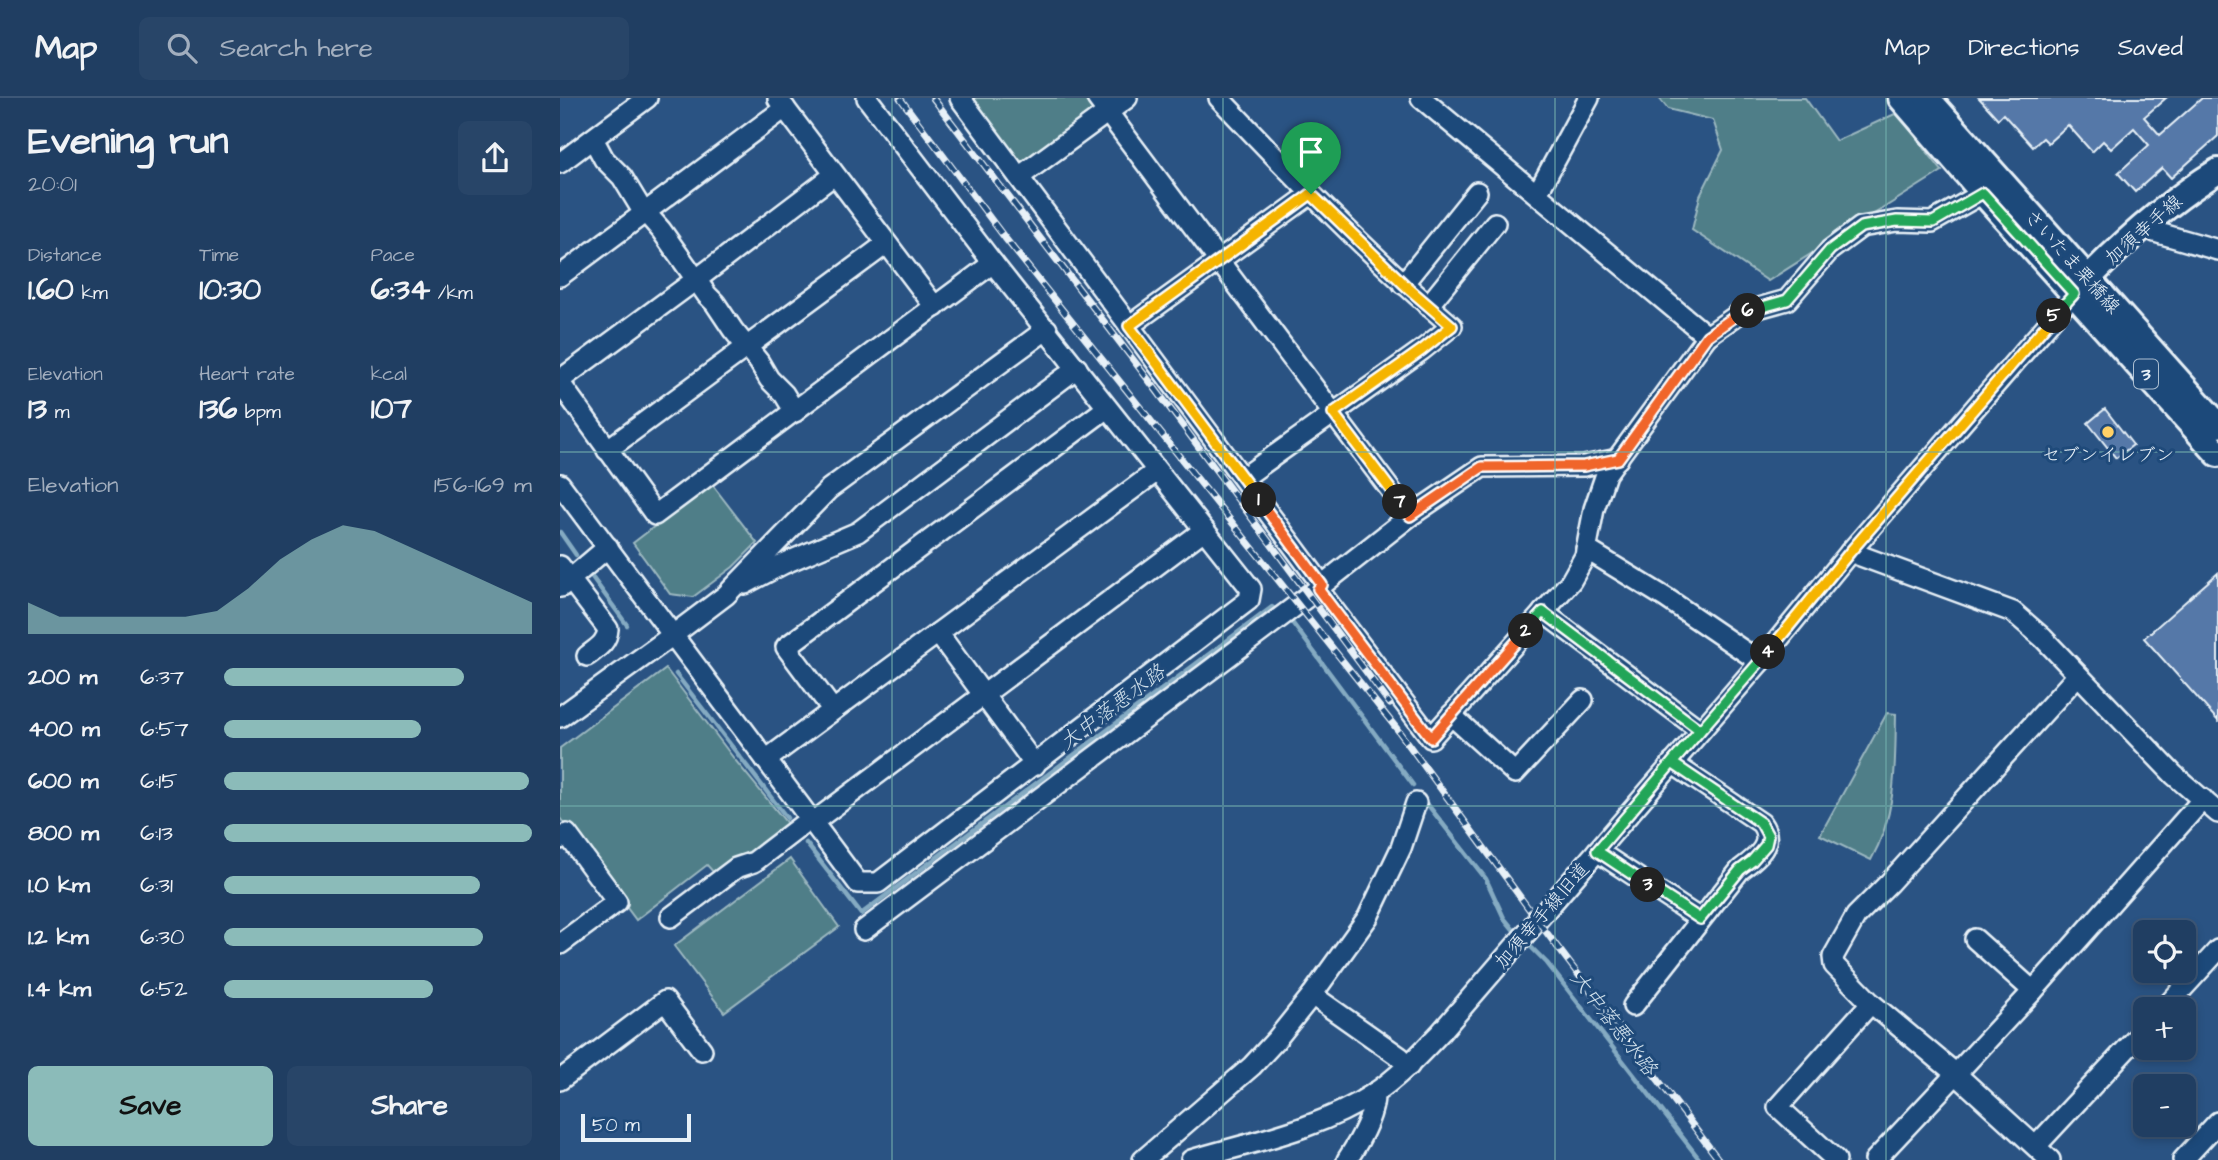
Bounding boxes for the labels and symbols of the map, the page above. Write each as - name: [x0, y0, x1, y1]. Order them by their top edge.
- pin: [1281, 122, 1341, 194]
- street label: 加須幸手線: [2099, 189, 2189, 271]
- street label: さいたま栗橋線: [2018, 204, 2126, 320]
- pin: 6: [1730, 294, 1766, 328]
- pin: 5: [2036, 298, 2072, 333]
- road number: 3: [2134, 360, 2158, 388]
- marker: セブンイレブン: [2100, 424, 2116, 440]
- place label: セブンイレブン: [2041, 442, 2175, 469]
- pin: 1: [1242, 482, 1276, 518]
- pin: 7: [1382, 484, 1418, 520]
- pin: 2: [1508, 614, 1544, 648]
- pin: 4: [1750, 634, 1786, 670]
- water label: 大中落悪水路: [1053, 657, 1172, 757]
- street label: 加須幸手線旧道: [1488, 857, 1596, 975]
- pin: 3: [1630, 868, 1666, 902]
- water label: 大中落悪水路: [1563, 965, 1664, 1083]
- scale bar: [581, 1111, 691, 1143]

